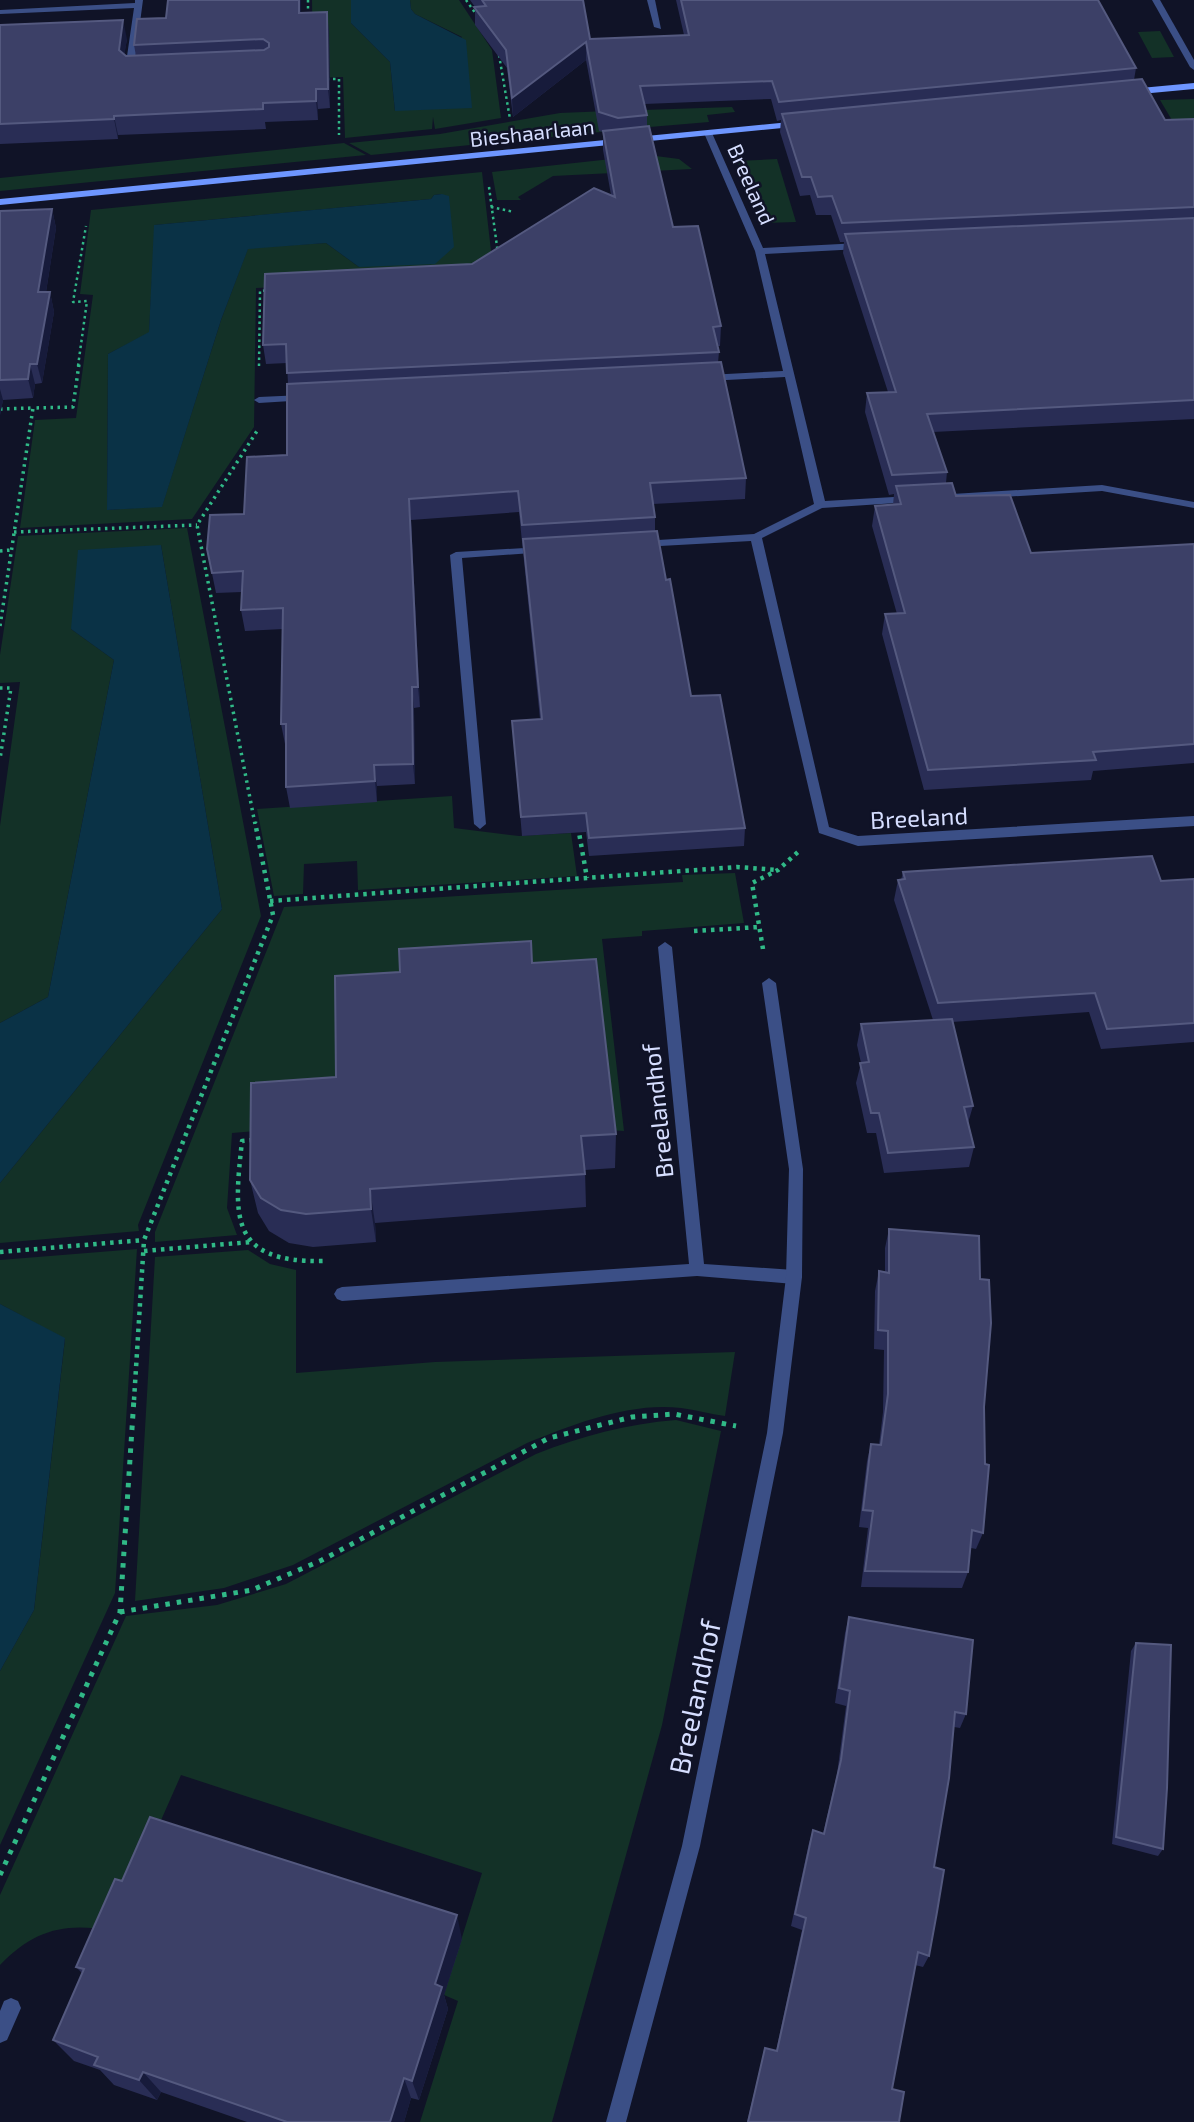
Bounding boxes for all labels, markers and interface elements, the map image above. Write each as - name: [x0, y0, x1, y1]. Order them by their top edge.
- street label: Bieshaarlaan: [468, 113, 596, 151]
- street label: Breeland: [723, 140, 781, 228]
- street label: Breeland: [869, 800, 969, 834]
- street label: Breelandhof: [635, 1042, 678, 1179]
- street label: Breelandhof: [661, 1615, 727, 1777]

